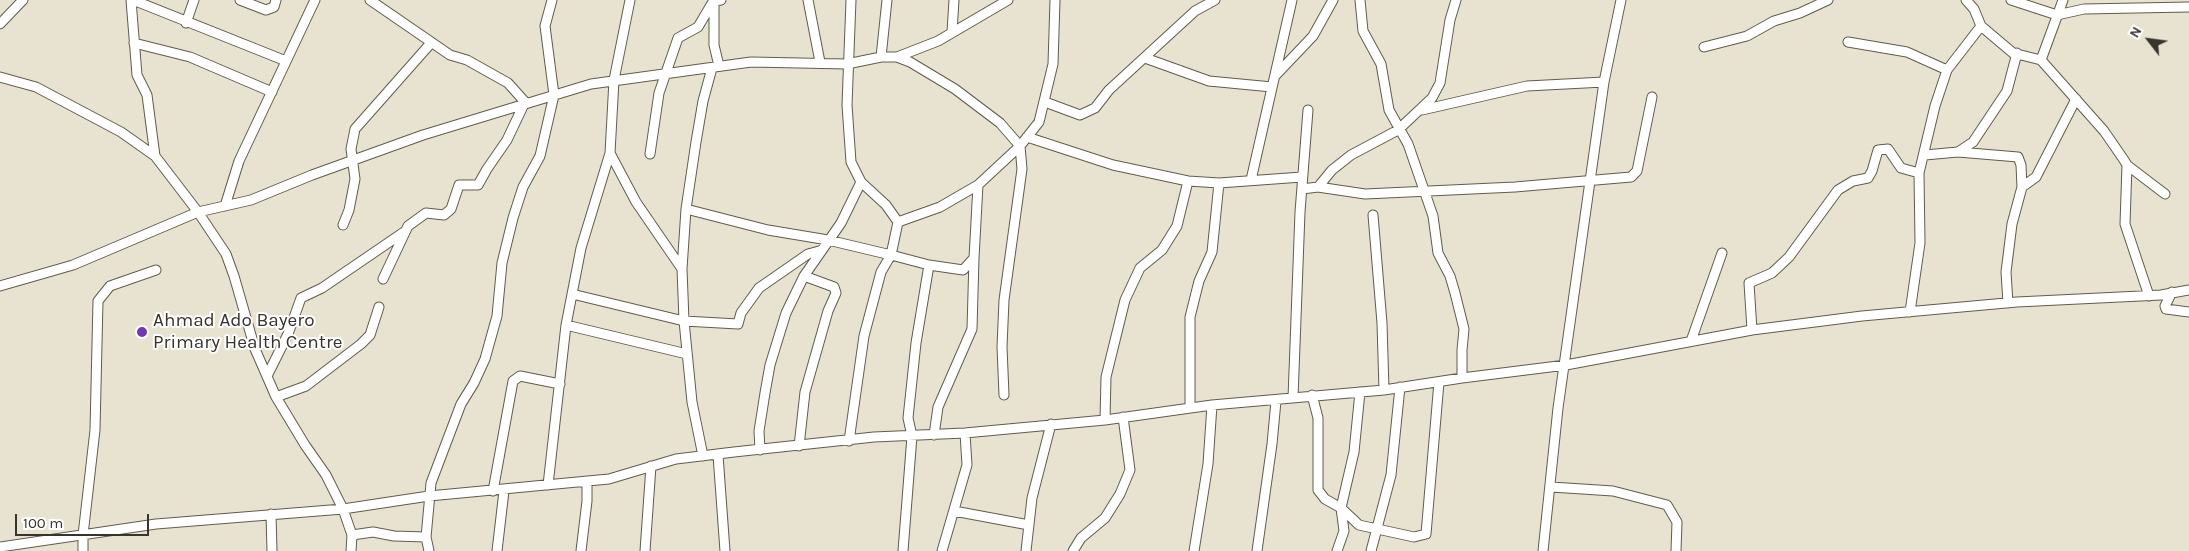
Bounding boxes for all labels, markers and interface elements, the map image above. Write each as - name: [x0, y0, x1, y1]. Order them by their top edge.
- north arrow: [2124, 15, 2174, 65]
- text: N: [2126, 24, 2145, 41]
- place label: Ahmad Ado Bayero Primary Health Centre: [153, 310, 343, 354]
- marker: Ahmad Ado Bayero Primary Health Centre: [135, 325, 149, 339]
- scale bar: [18, 504, 151, 536]
- text: 100 m: [23, 514, 63, 532]

